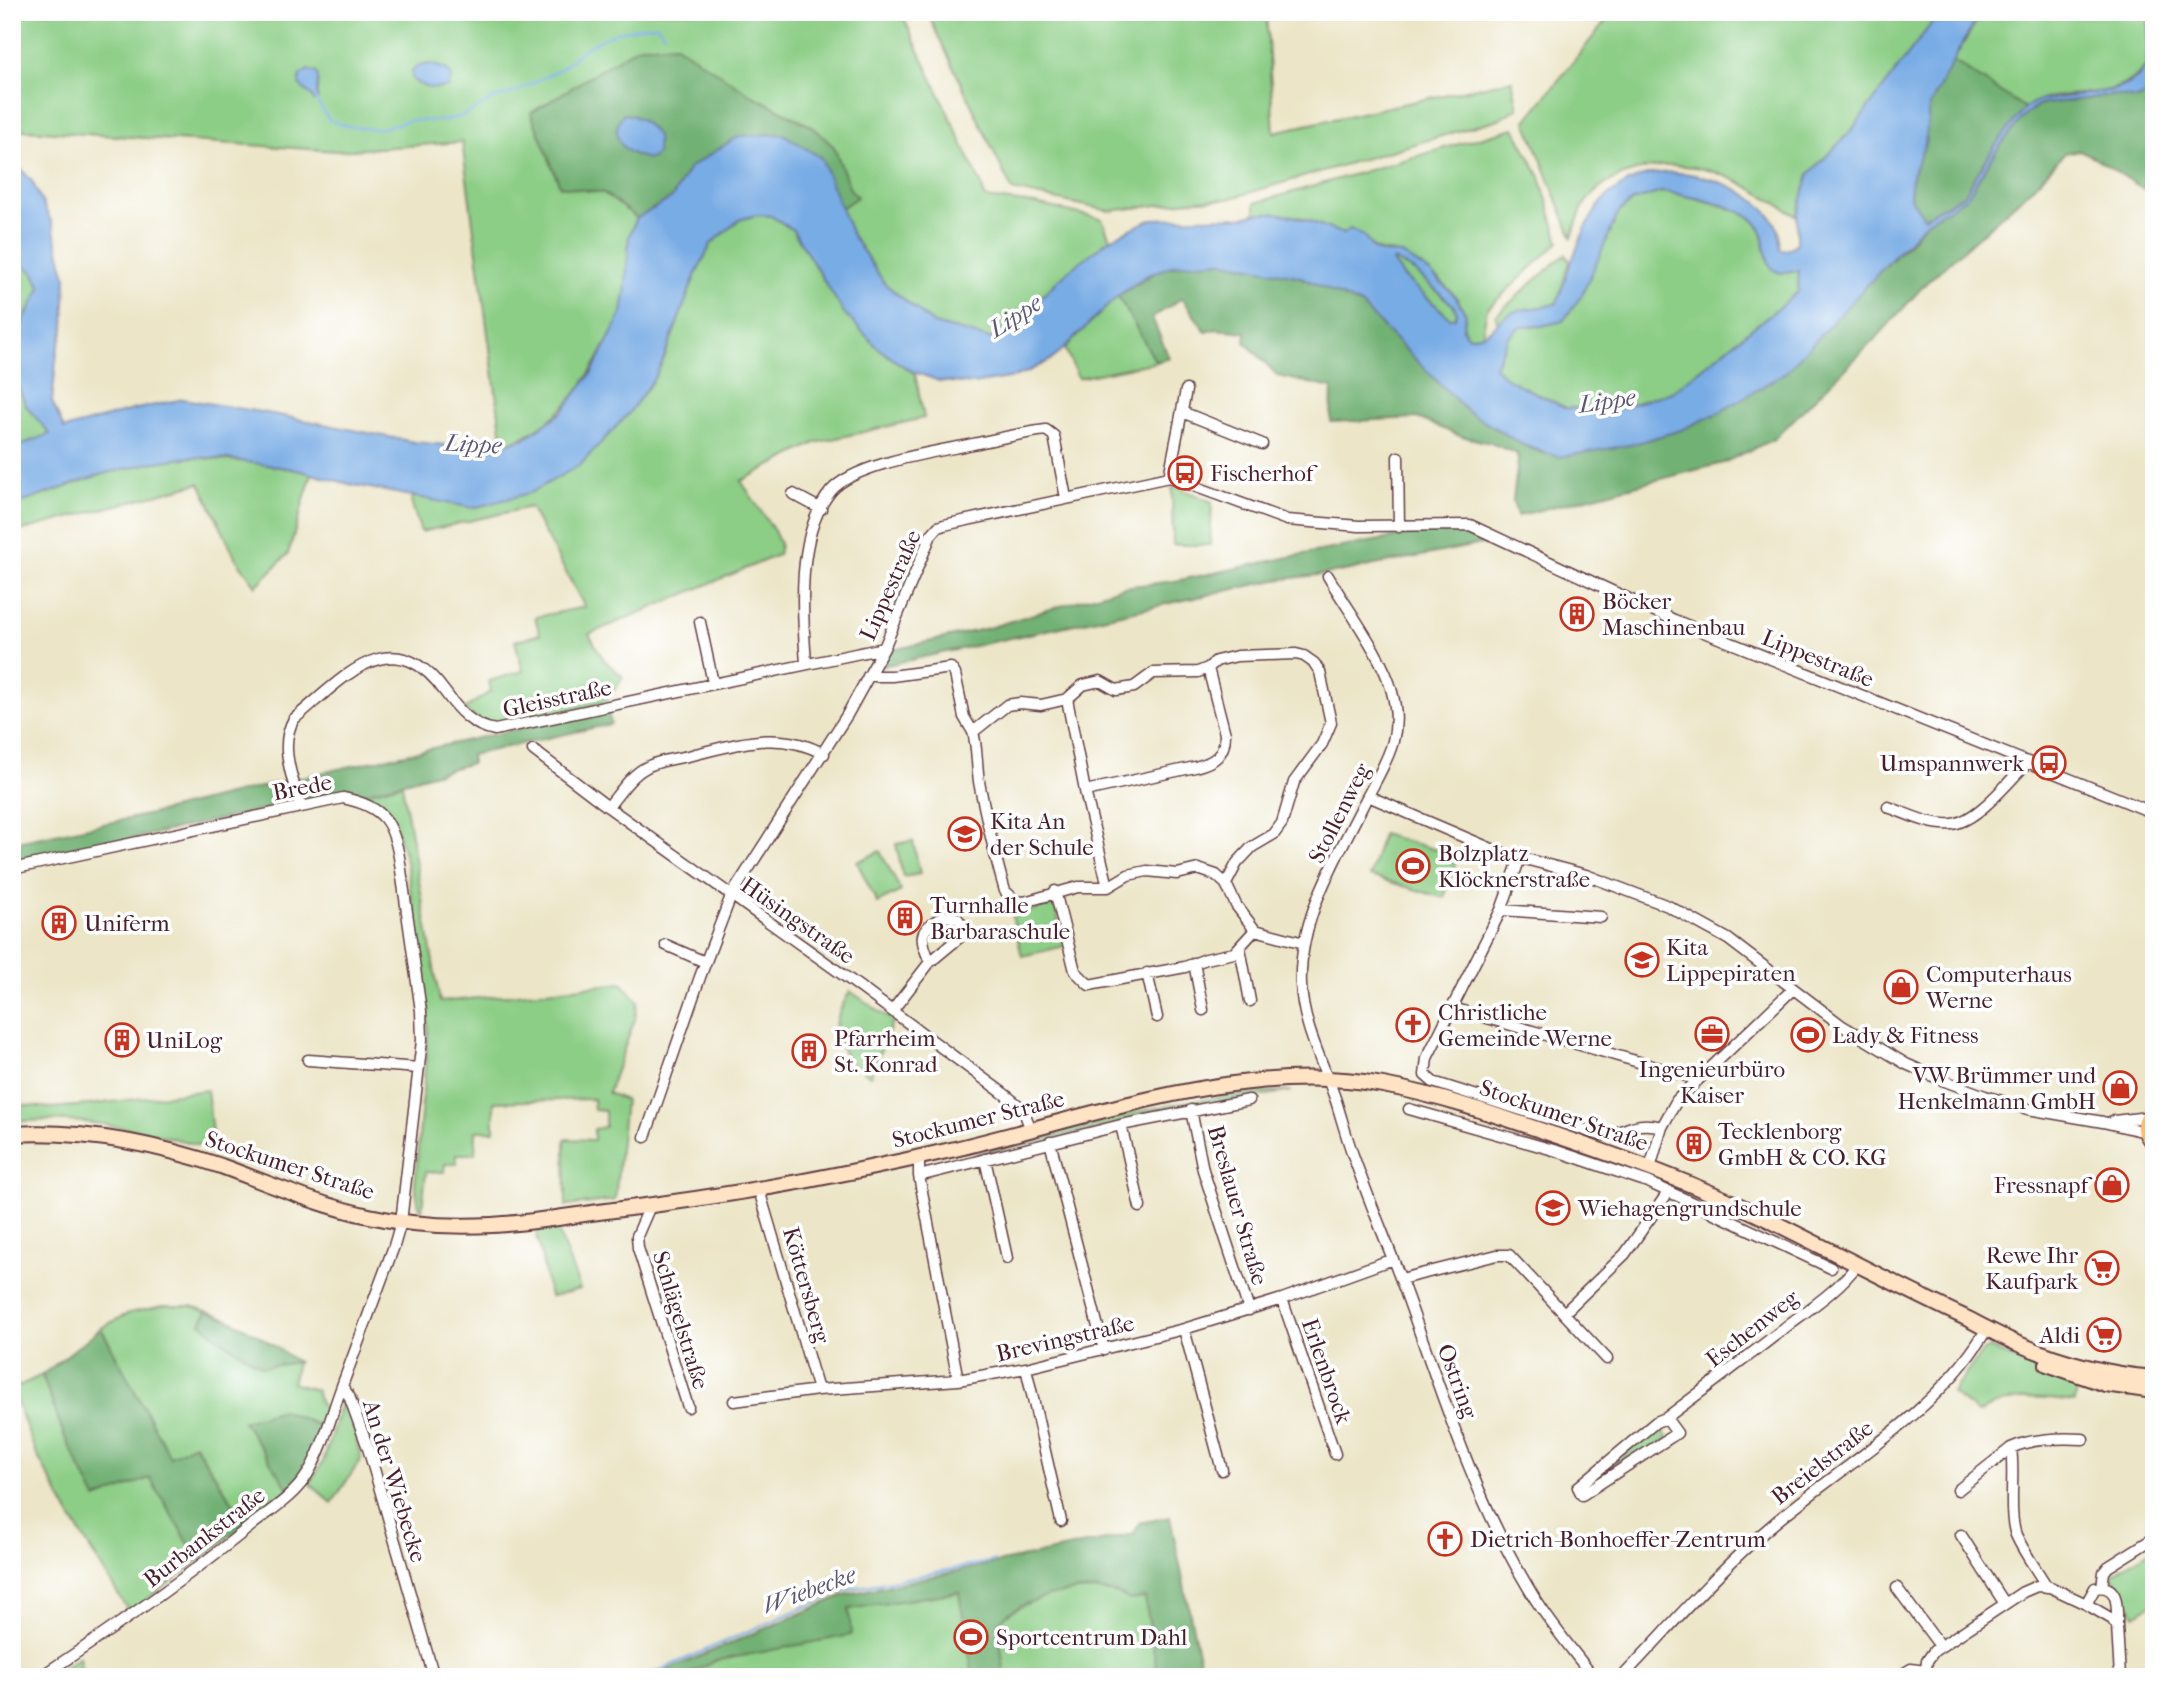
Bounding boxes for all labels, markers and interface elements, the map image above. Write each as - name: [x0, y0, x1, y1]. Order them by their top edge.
- water label: Lippe: [982, 288, 1048, 344]
- water label: Lippe: [1575, 383, 1638, 419]
- water label: Lippe: [442, 428, 503, 460]
- bus stop icon: Fischerhof: [1166, 454, 1204, 492]
- place label: Fischerhof: [1210, 460, 1318, 487]
- street label: Lippestraße: [854, 526, 927, 645]
- place label: Böcker Maschinenbau: [1602, 588, 1745, 641]
- building icon: Böcker Maschinenbau: [1558, 595, 1596, 633]
- street label: Lippestraße: [1758, 624, 1878, 693]
- street label: Gleisstraße: [500, 674, 614, 723]
- bus stop icon: Umspannwerk: [2030, 744, 2068, 782]
- place label: Umspannwerk: [1880, 750, 2025, 777]
- street label: Stollenweg: [1303, 758, 1376, 868]
- street label: Brede: [270, 769, 334, 806]
- place label: Kita An der Schule: [990, 808, 1094, 861]
- school or university icon: Kita An der Schule: [946, 815, 984, 853]
- place label: Bolzplatz Klöcknerstraße: [1438, 840, 1590, 893]
- sports icon: Bolzplatz Klöcknerstraße: [1394, 847, 1432, 885]
- street label: Hüsingstraße: [735, 871, 860, 970]
- place label: Turnhalle Barbaraschule: [930, 892, 1070, 945]
- building icon: Turnhalle Barbaraschule: [886, 899, 924, 937]
- building icon: Uniferm: [40, 904, 78, 942]
- place label: Uniferm: [84, 910, 170, 937]
- place label: Kita Lippepiraten: [1666, 934, 1796, 987]
- school or university icon: Kita Lippepiraten: [1623, 941, 1661, 979]
- place label: Computerhaus Werne: [1925, 961, 2072, 1014]
- shop icon: Computerhaus Werne: [1882, 968, 1920, 1006]
- place label: Christliche Gemeinde Werne: [1438, 999, 1612, 1052]
- church icon: Christliche Gemeinde Werne: [1394, 1006, 1432, 1044]
- office icon: Ingenieurbüro Kaiser: [1693, 1015, 1731, 1053]
- sports icon: Lady & Fitness: [1789, 1016, 1827, 1054]
- building icon: UniLog: [103, 1021, 141, 1059]
- place label: Lady & Fitness: [1832, 1022, 1979, 1049]
- place label: Pfarrheim St. Konrad: [834, 1025, 938, 1078]
- place label: UniLog: [146, 1027, 223, 1054]
- building icon: Pfarrheim St. Konrad: [790, 1032, 828, 1070]
- place label: Ingenieurbüro Kaiser: [1639, 1056, 1785, 1109]
- place label: VW Brümmer und Henkelmann GmbH: [1898, 1062, 2096, 1115]
- shop icon: VW Brümmer und Henkelmann GmbH: [2101, 1069, 2139, 1107]
- street label: Stockumer Straße: [1476, 1074, 1652, 1157]
- street label: Stockumer Straße: [889, 1085, 1067, 1154]
- place label: Tecklenborg GmbH & CO. KG: [1718, 1118, 1887, 1171]
- street label: Breslauer Straße: [1202, 1122, 1273, 1288]
- street label: Stockumer Straße: [202, 1125, 378, 1206]
- building icon: Tecklenborg GmbH & CO. KG: [1675, 1125, 1713, 1163]
- shop icon: Fressnapf: [2093, 1166, 2131, 1204]
- place label: Fressnapf: [1994, 1172, 2092, 1199]
- school or university icon: Wiehagengrundschule: [1534, 1189, 1572, 1227]
- place label: Wiehagengrundschule: [1577, 1195, 1802, 1222]
- street label: Köttersberg: [777, 1224, 836, 1347]
- place label: Rewe Ihr Kaufpark: [1985, 1242, 2079, 1295]
- street label: Schlägelstraße: [647, 1248, 714, 1392]
- supermarket icon: Rewe Ihr Kaufpark: [2083, 1249, 2121, 1287]
- street label: Eschenweg: [1701, 1283, 1805, 1373]
- street label: Brevingstraße: [993, 1309, 1137, 1367]
- street label: Erlenbrock: [1296, 1315, 1358, 1428]
- supermarket icon: Aldi: [2085, 1316, 2123, 1354]
- place label: Aldi: [2039, 1322, 2080, 1349]
- street label: Ostring: [1432, 1340, 1484, 1423]
- street label: An der Wiebecke: [357, 1396, 432, 1566]
- street label: Breielstraße: [1766, 1414, 1878, 1510]
- street label: Burbankstraße: [138, 1482, 270, 1593]
- church icon: Dietrich-Bonhoeffer-Zentrum: [1426, 1520, 1464, 1558]
- place label: Dietrich-Bonhoeffer-Zentrum: [1470, 1526, 1766, 1553]
- water label: Wiebecke: [759, 1560, 861, 1620]
- sports icon: Sportcentrum Dahl: [952, 1618, 990, 1656]
- place label: Sportcentrum Dahl: [996, 1624, 1188, 1651]

